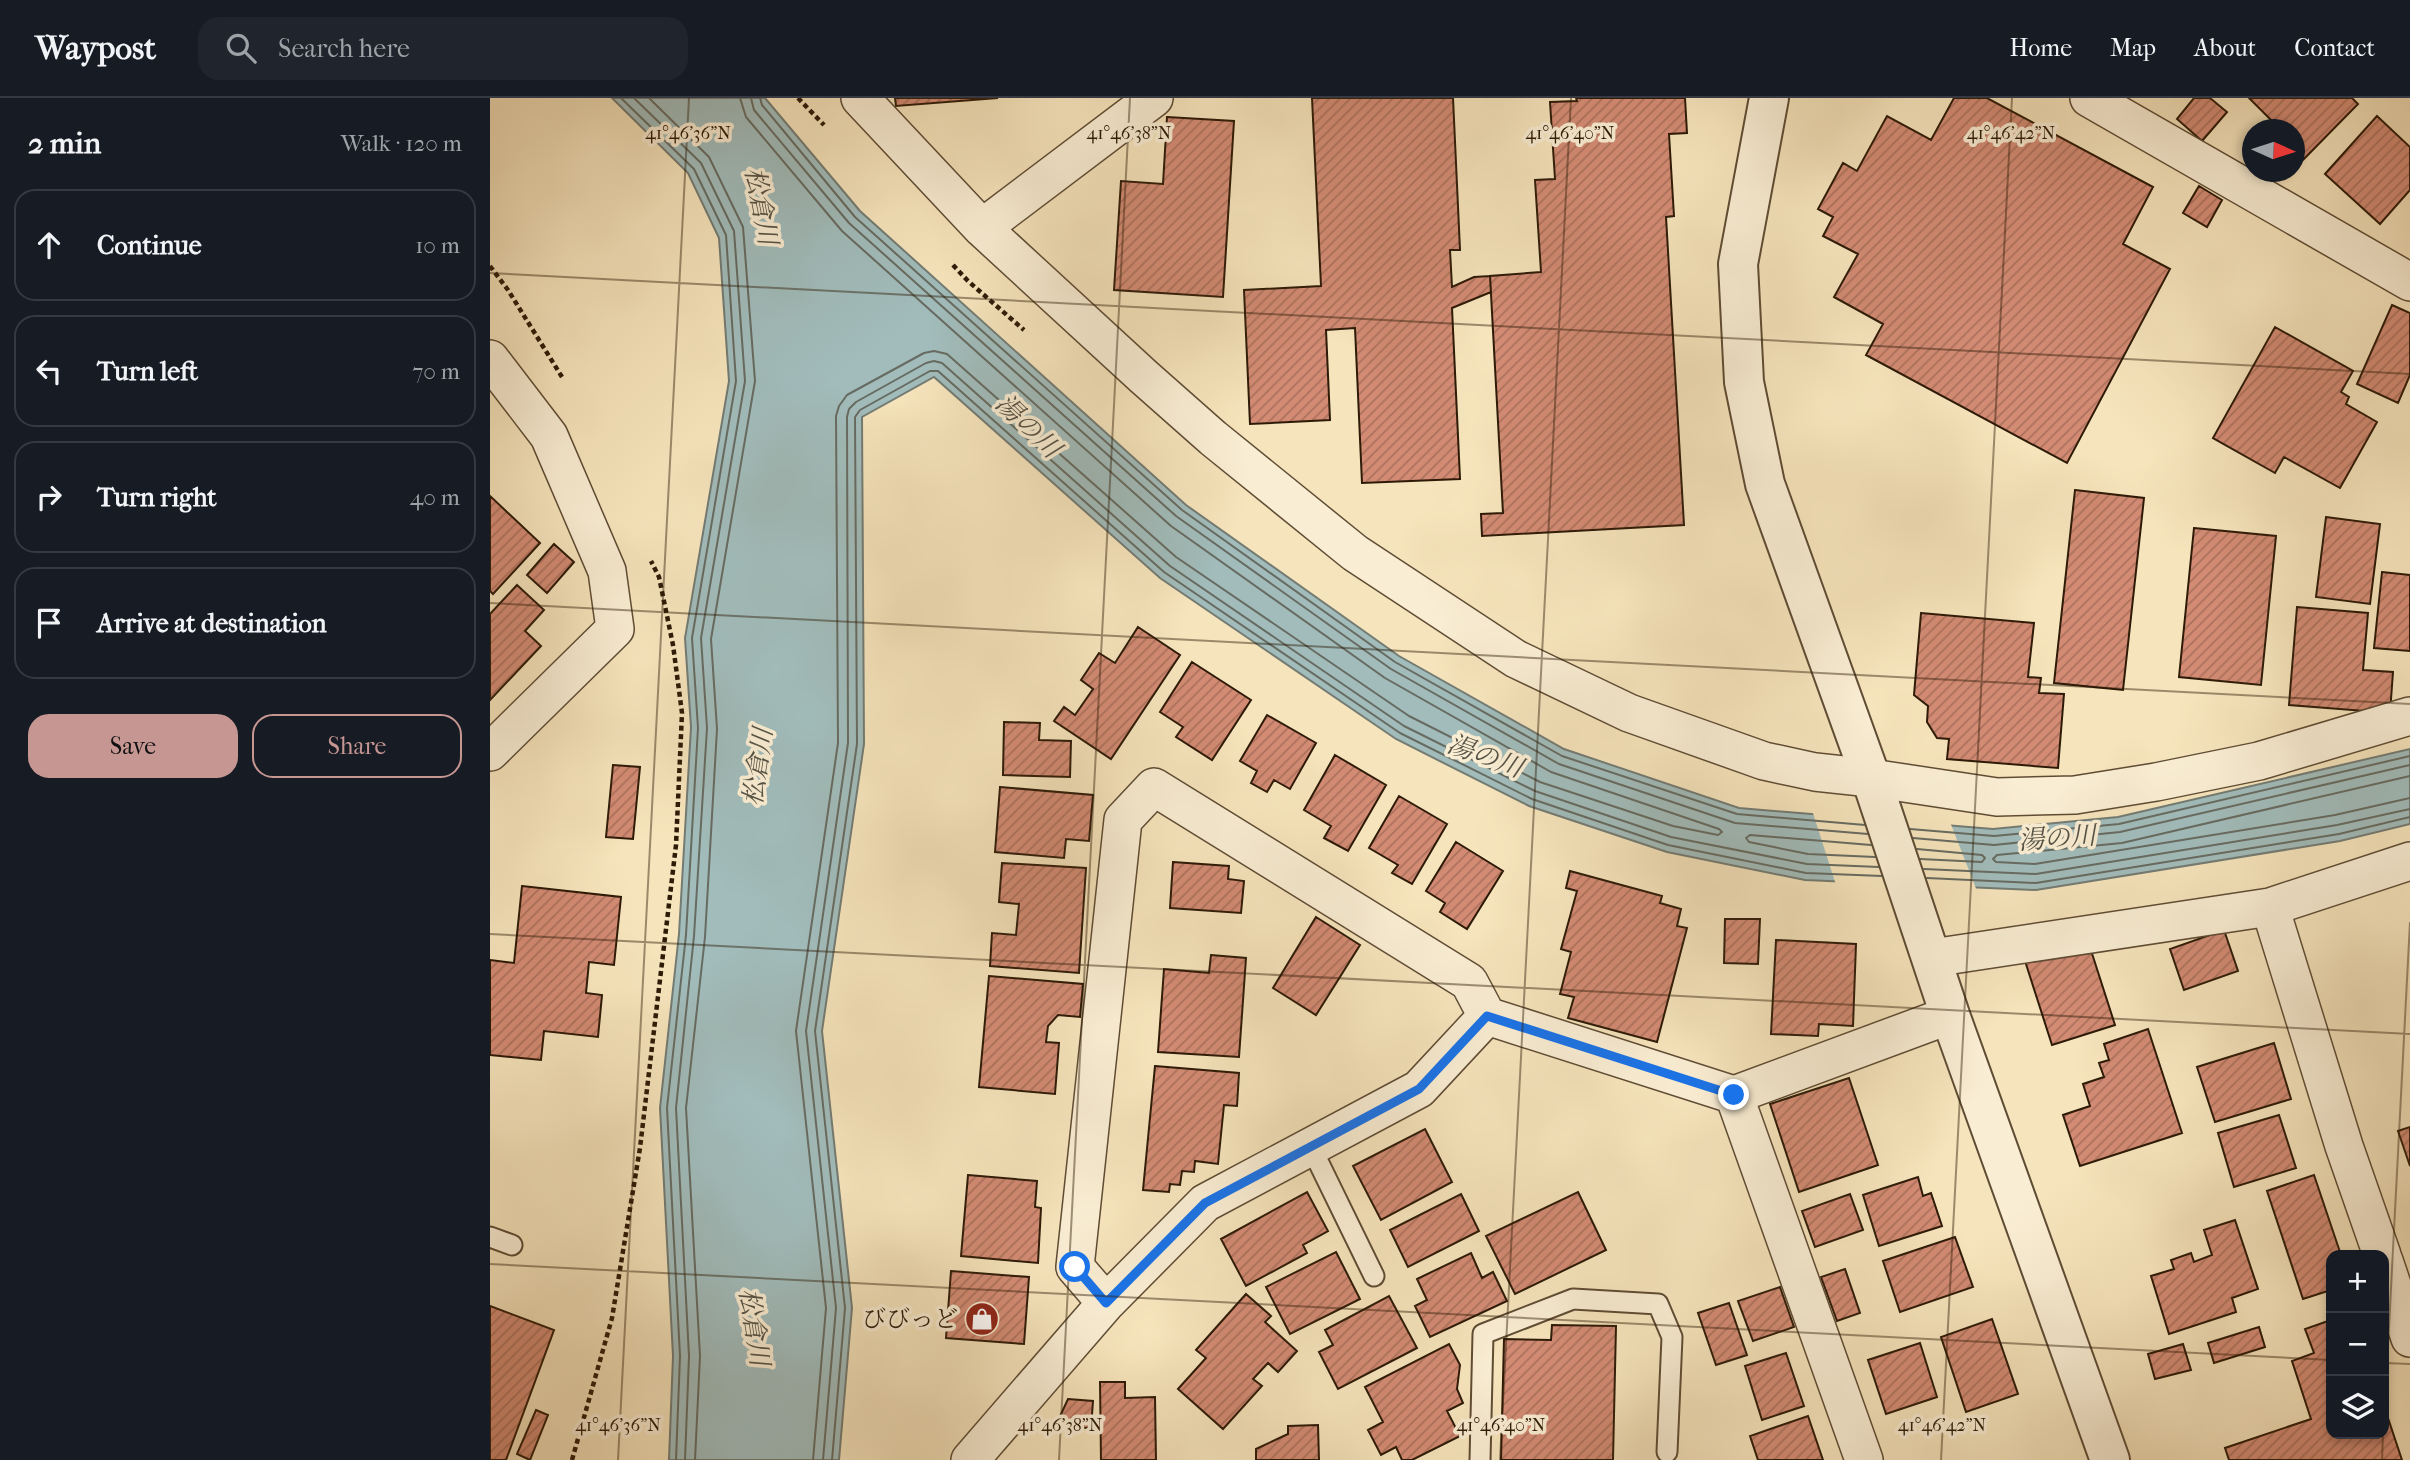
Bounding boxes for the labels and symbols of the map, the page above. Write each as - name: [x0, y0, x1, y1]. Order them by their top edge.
- north arrow: [2242, 119, 2305, 182]
- text: 41°46'36"N: [645, 123, 731, 144]
- text: 41°46'38"N: [1087, 123, 1172, 144]
- text: 41°46'40"N: [1525, 123, 1615, 144]
- text: 41°46'42"N: [1967, 123, 2056, 144]
- water label: 松倉川: [738, 165, 784, 250]
- water label: 湯の川: [989, 388, 1069, 466]
- water label: 松倉川: [737, 723, 779, 808]
- water label: 湯の川: [1443, 728, 1530, 785]
- water label: 湯の川: [2017, 820, 2100, 856]
- route end: [1718, 1079, 1749, 1110]
- route start: [1059, 1251, 1090, 1282]
- water label: 松倉川: [733, 1286, 776, 1371]
- shop icon: びびっど: [963, 1300, 1001, 1338]
- place label: びびっど: [862, 1305, 958, 1333]
- text: 41°46'36"N: [575, 1415, 661, 1436]
- text: 41°46'38"N: [1018, 1415, 1103, 1436]
- text: 41°46'40"N: [1456, 1415, 1546, 1436]
- text: 41°46'42"N: [1898, 1415, 1987, 1436]

